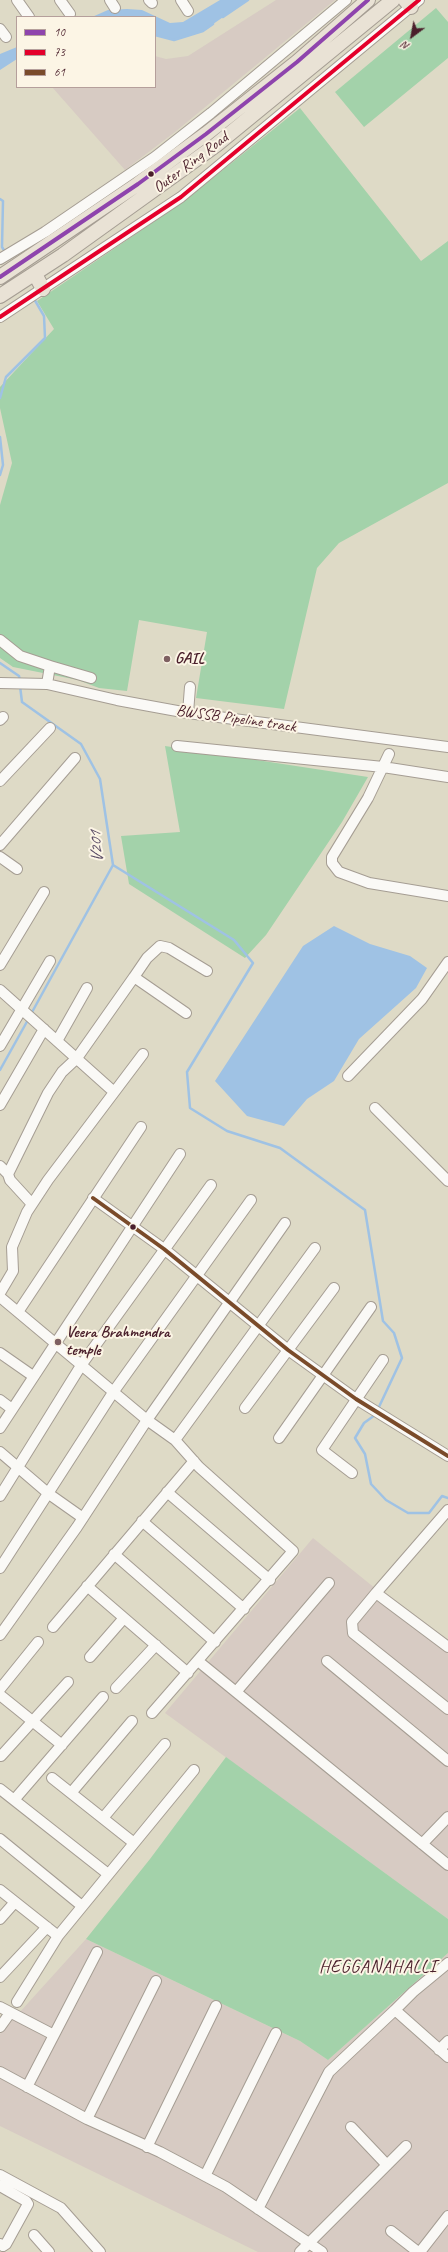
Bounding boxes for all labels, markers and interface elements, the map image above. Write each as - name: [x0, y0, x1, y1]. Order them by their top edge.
- legend: [16, 16, 156, 88]
- north arrow: [392, 16, 432, 56]
- text: 10: [54, 24, 65, 40]
- text: N: [399, 38, 412, 54]
- text: 73: [54, 44, 65, 60]
- text: 61: [54, 64, 65, 80]
- street label: Outer Ring Road: [150, 129, 232, 197]
- unlabelled marker: [146, 169, 156, 179]
- place label: GAIL: [175, 649, 204, 669]
- marker: GAIL: [162, 654, 172, 664]
- street label: BWSSB Pipeline track: [175, 701, 297, 737]
- water label: V201: [85, 831, 109, 863]
- unlabelled marker: [128, 1222, 138, 1232]
- place label: Veera Brahmendra temple: [66, 1323, 170, 1361]
- marker: Veera Brahmendra temple: [53, 1337, 63, 1347]
- district label: HEGGANAHALLI: [318, 1956, 438, 1978]

